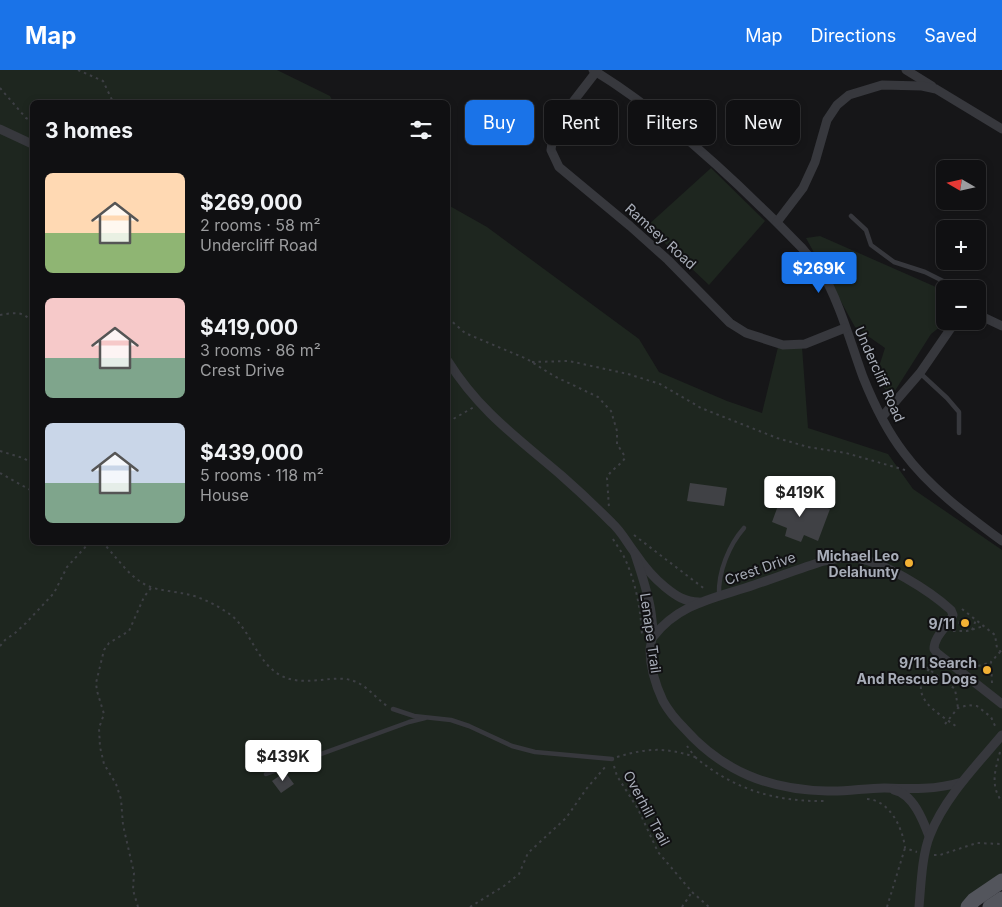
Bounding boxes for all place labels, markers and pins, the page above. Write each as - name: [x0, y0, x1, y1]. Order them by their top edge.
- pin: $269K: [784, 252, 854, 294]
- pin: $419K: [765, 476, 835, 518]
- place label: Michael Leo Delahunty: [817, 547, 900, 580]
- marker: Michael Leo Delahunty: [903, 557, 915, 569]
- place label: 9/11: [928, 615, 955, 632]
- marker: 9/11: [959, 617, 971, 629]
- place label: 9/11 Search And Rescue Dogs: [856, 654, 977, 687]
- marker: 9/11 Search And Rescue Dogs: [981, 664, 993, 676]
- pin: $439K: [248, 740, 318, 782]

